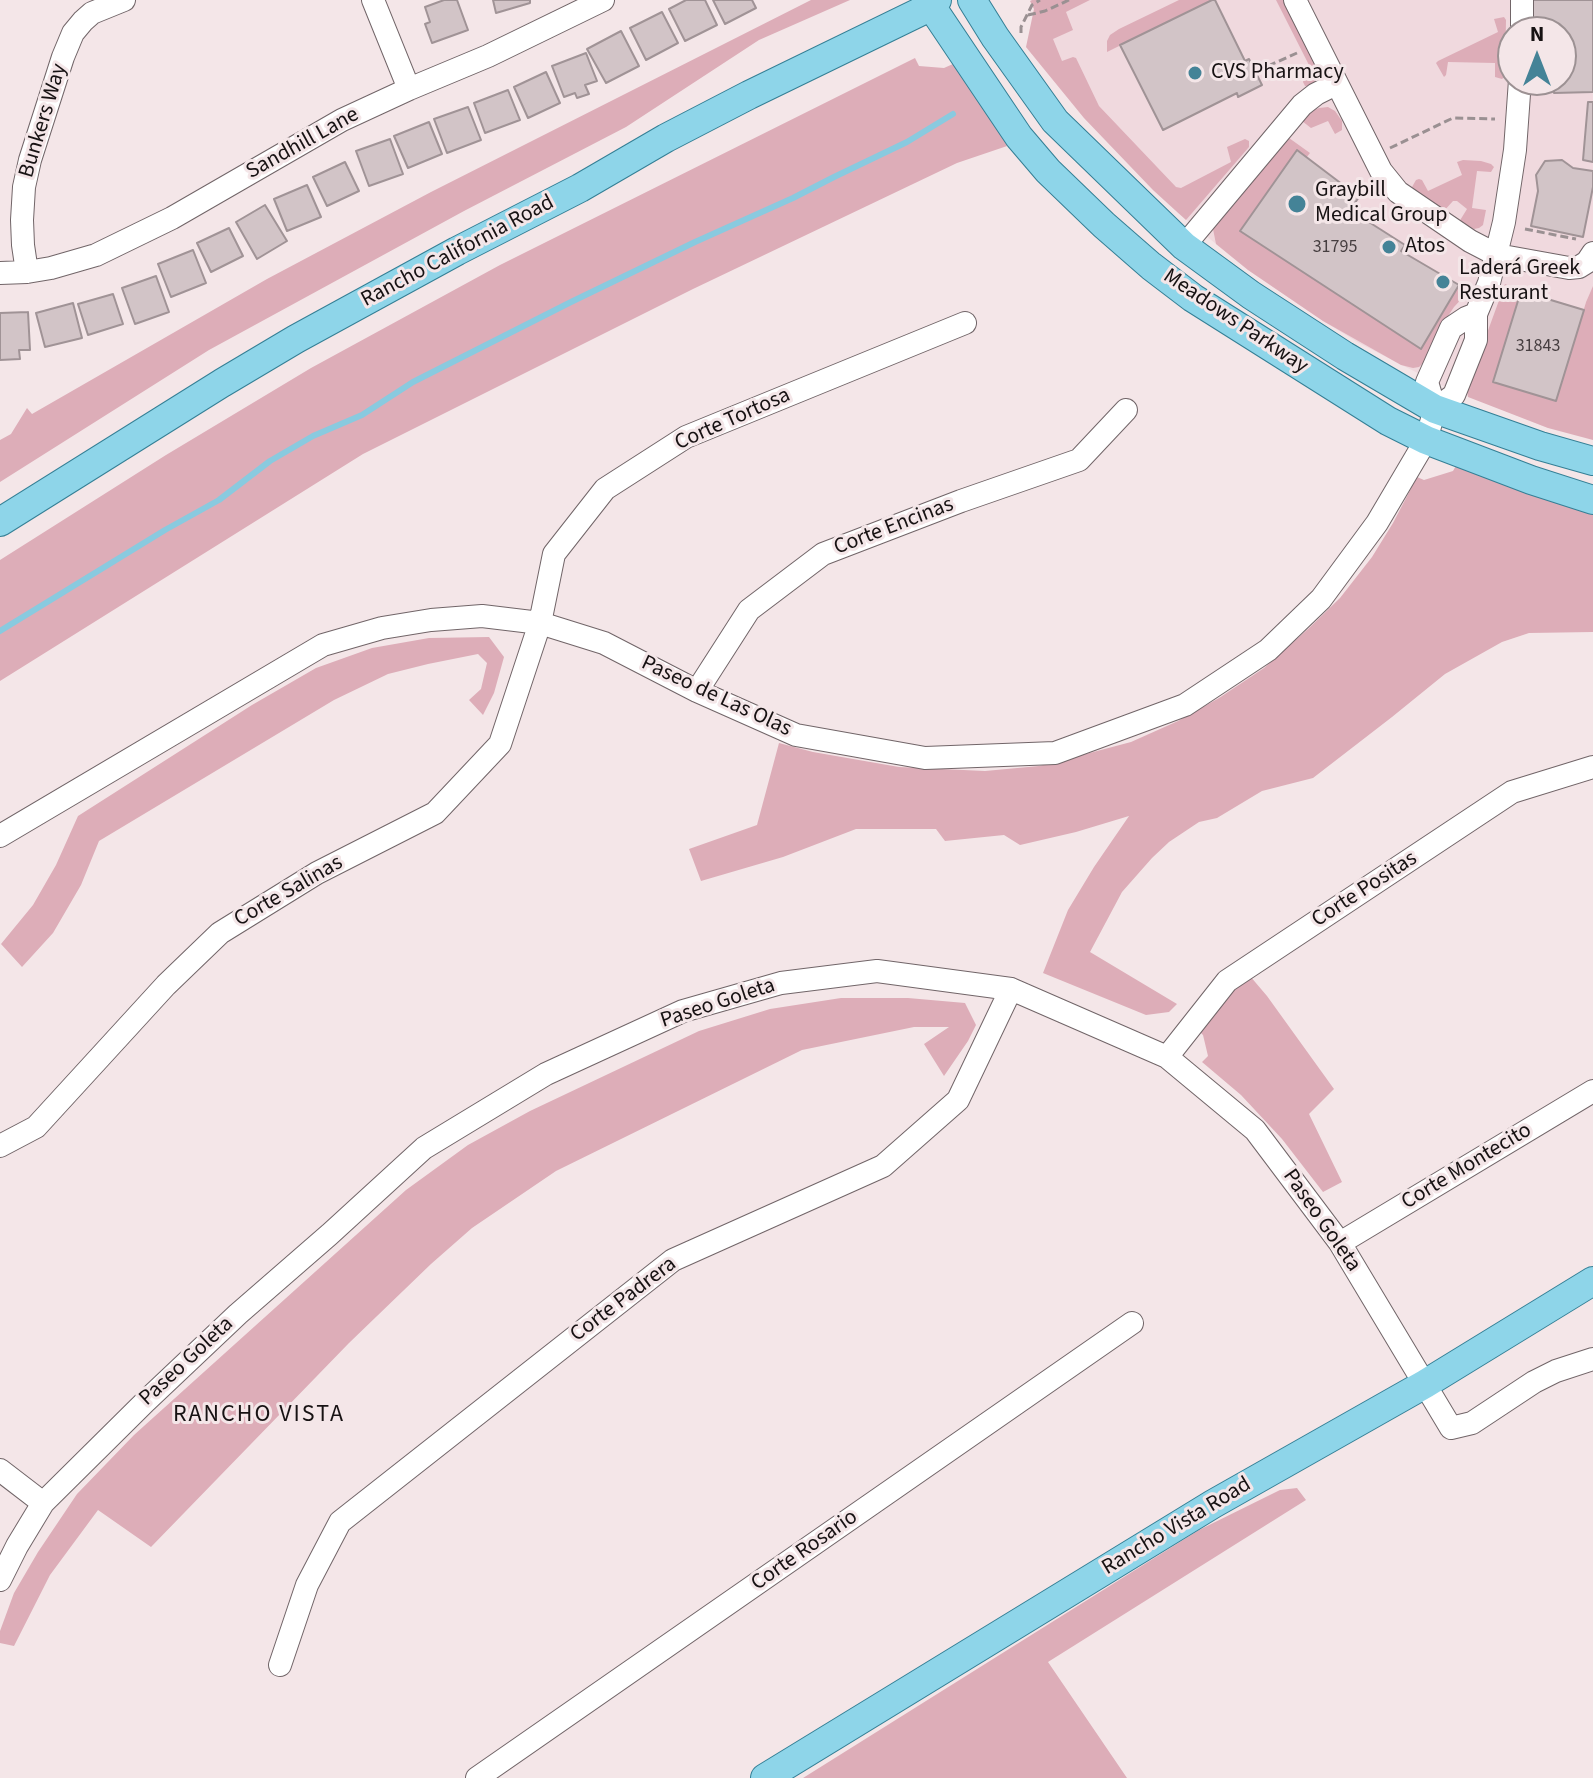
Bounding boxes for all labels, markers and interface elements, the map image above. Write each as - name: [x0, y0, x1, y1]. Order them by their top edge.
- north arrow: [1497, 16, 1577, 96]
- text: N: [1530, 18, 1544, 50]
- place label: CVS Pharmacy: [1211, 60, 1344, 86]
- street label: Bunkers Way: [14, 61, 74, 181]
- marker: CVS Pharmacy: [1186, 64, 1204, 82]
- street label: Sandhill Lane: [242, 102, 364, 186]
- place label: Graybill Medical Group: [1315, 178, 1448, 230]
- street label: Rancho California Road: [357, 190, 559, 314]
- marker: Graybill Medical Group: [1286, 193, 1308, 215]
- place label: Atos: [1405, 234, 1445, 260]
- house number: 31795: [1313, 237, 1357, 259]
- marker: Atos: [1380, 238, 1398, 256]
- place label: Laderá Greek Resturant: [1459, 256, 1580, 308]
- street label: Meadows Parkway: [1157, 264, 1313, 380]
- marker: Laderá Greek Resturant: [1434, 273, 1452, 291]
- house number: 31843: [1516, 336, 1560, 358]
- street label: Corte Tortosa: [671, 383, 795, 457]
- street label: Corte Encinas: [830, 492, 958, 562]
- street label: Paseo de Las Olas: [637, 651, 795, 743]
- street label: Corte Positas: [1307, 846, 1423, 934]
- street label: Corte Salinas: [230, 850, 348, 934]
- street label: Paseo Goleta: [657, 973, 779, 1035]
- street label: Corte Montecito: [1397, 1118, 1537, 1216]
- street label: Paseo Goleta: [1276, 1165, 1366, 1277]
- street label: Corte Padrera: [566, 1252, 682, 1348]
- street label: Paseo Goleta: [135, 1312, 239, 1412]
- district label: RANCHO VISTA: [173, 1402, 345, 1430]
- street label: Rancho Vista Road: [1098, 1472, 1256, 1582]
- street label: Corte Rosario: [747, 1505, 863, 1597]

